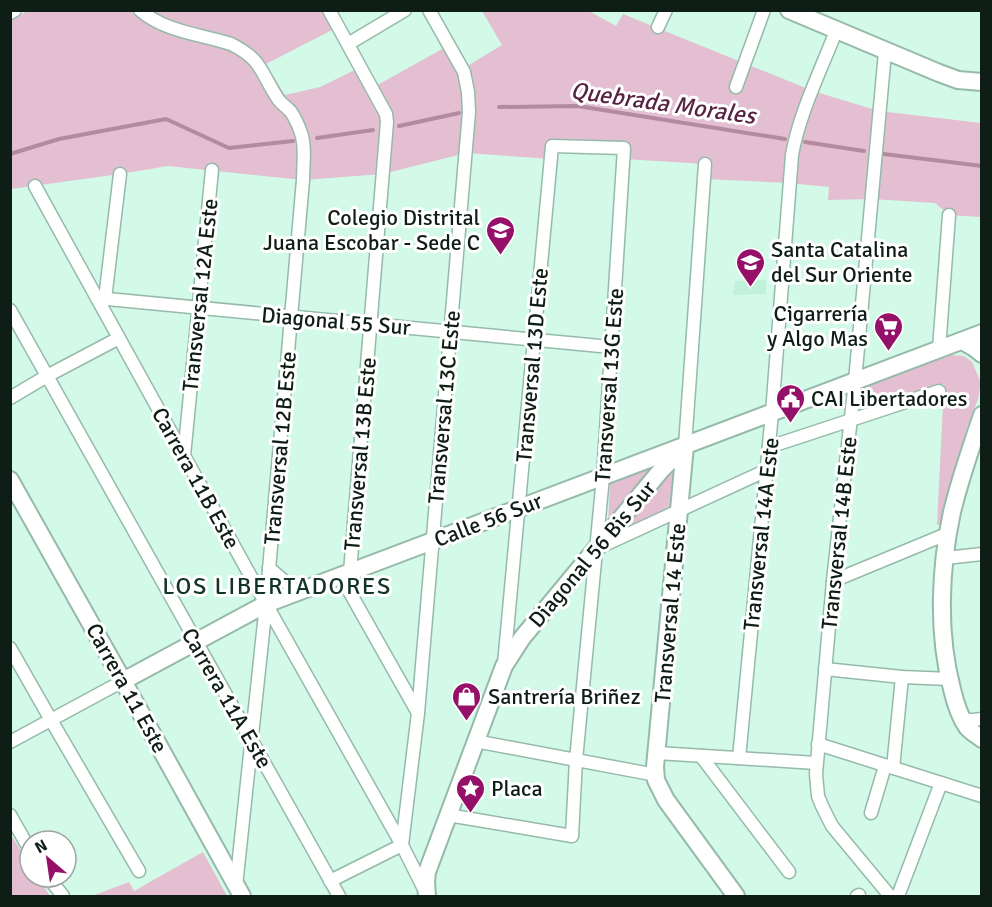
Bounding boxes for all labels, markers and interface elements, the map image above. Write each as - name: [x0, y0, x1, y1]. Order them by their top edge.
- water label: Quebrada Morales: [569, 75, 760, 131]
- street label: Transversal 12A Este: [176, 197, 224, 393]
- place label: Colegio Distrital Juana Escobar - Sede C: [263, 204, 480, 256]
- school or university icon: Colegio Distrital Juana Escobar - Sede C: [485, 214, 517, 256]
- place label: Santa Catalina del Sur Oriente: [771, 236, 913, 288]
- school or university icon: Santa Catalina del Sur Oriente: [734, 246, 766, 288]
- street label: Transversal 13D Este: [510, 267, 554, 463]
- street label: Transversal 13G Este: [589, 287, 629, 483]
- place label: Cigarrería y Algo Mas: [767, 300, 868, 352]
- street label: Diagonal 55 Sur: [260, 301, 412, 341]
- street label: Transversal 13C Este: [422, 309, 466, 505]
- supermarket icon: Cigarrería y Algo Mas: [873, 310, 905, 352]
- street label: Transversal 12B Este: [258, 350, 302, 546]
- street label: Transversal 13B Este: [338, 356, 382, 552]
- public building icon: CAI Libertadores: [774, 382, 806, 424]
- place label: CAI Libertadores: [811, 385, 967, 412]
- street label: Carrera 11B Este: [146, 403, 246, 553]
- street label: Transversal 14B Este: [815, 435, 863, 631]
- street label: Transversal 14A Este: [737, 436, 785, 632]
- street label: Diagonal 56 Bis Sur: [523, 475, 661, 633]
- street label: Calle 56 Sur: [430, 487, 546, 553]
- street label: Transversal 14 Este: [649, 522, 691, 704]
- district label: LOS LIBERTADORES: [162, 571, 392, 601]
- street label: Carrera 11 Este: [80, 618, 174, 758]
- street label: Carrera 11A Este: [176, 623, 278, 773]
- shop icon: Santrería Briñez: [451, 680, 483, 722]
- place label: Santrería Briñez: [488, 683, 641, 710]
- place icon: Placa: [454, 772, 486, 814]
- place label: Placa: [491, 775, 543, 802]
- north arrow: [18, 829, 78, 889]
- text: N: [31, 835, 51, 858]

